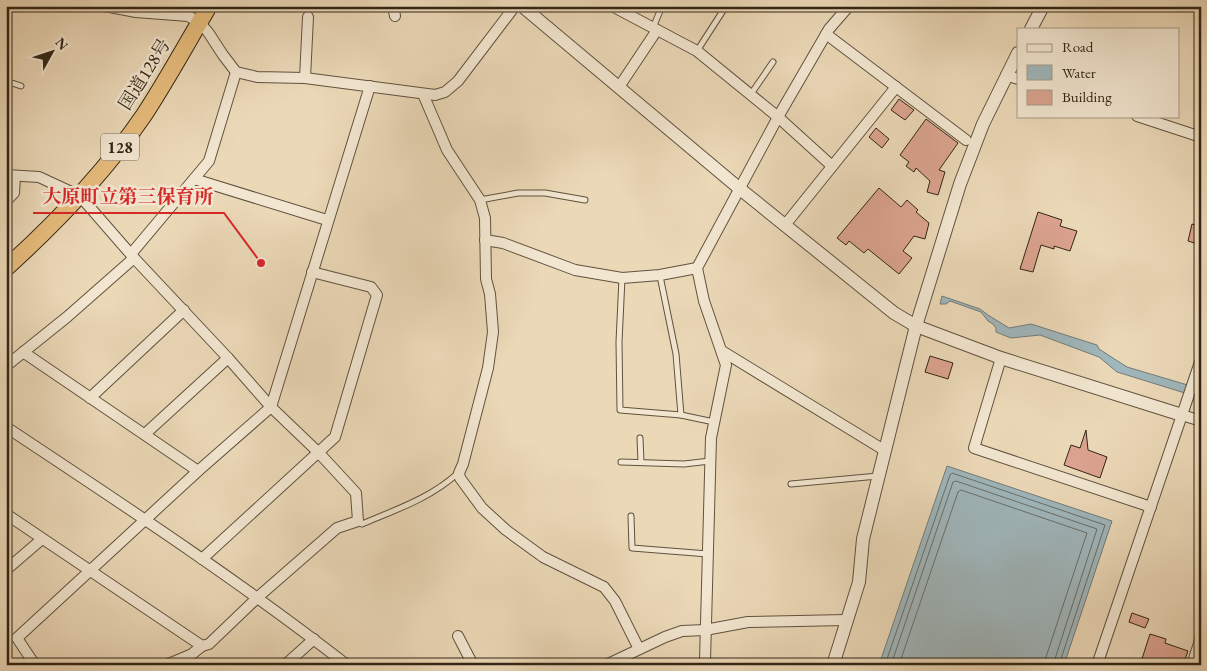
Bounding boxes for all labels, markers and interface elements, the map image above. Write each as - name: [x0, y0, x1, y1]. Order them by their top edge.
- north arrow: [28, 28, 78, 78]
- legend: [1017, 28, 1180, 118]
- text: N: [51, 34, 73, 54]
- street label: 国道128号: [113, 34, 175, 114]
- text: Road: [1062, 37, 1094, 56]
- text: Water: [1062, 63, 1096, 82]
- text: Building: [1062, 87, 1112, 106]
- road number: 128: [101, 134, 139, 160]
- callout: 大原町立第三保育所: [33, 179, 224, 213]
- text: 大原町立第三保育所: [42, 184, 214, 209]

